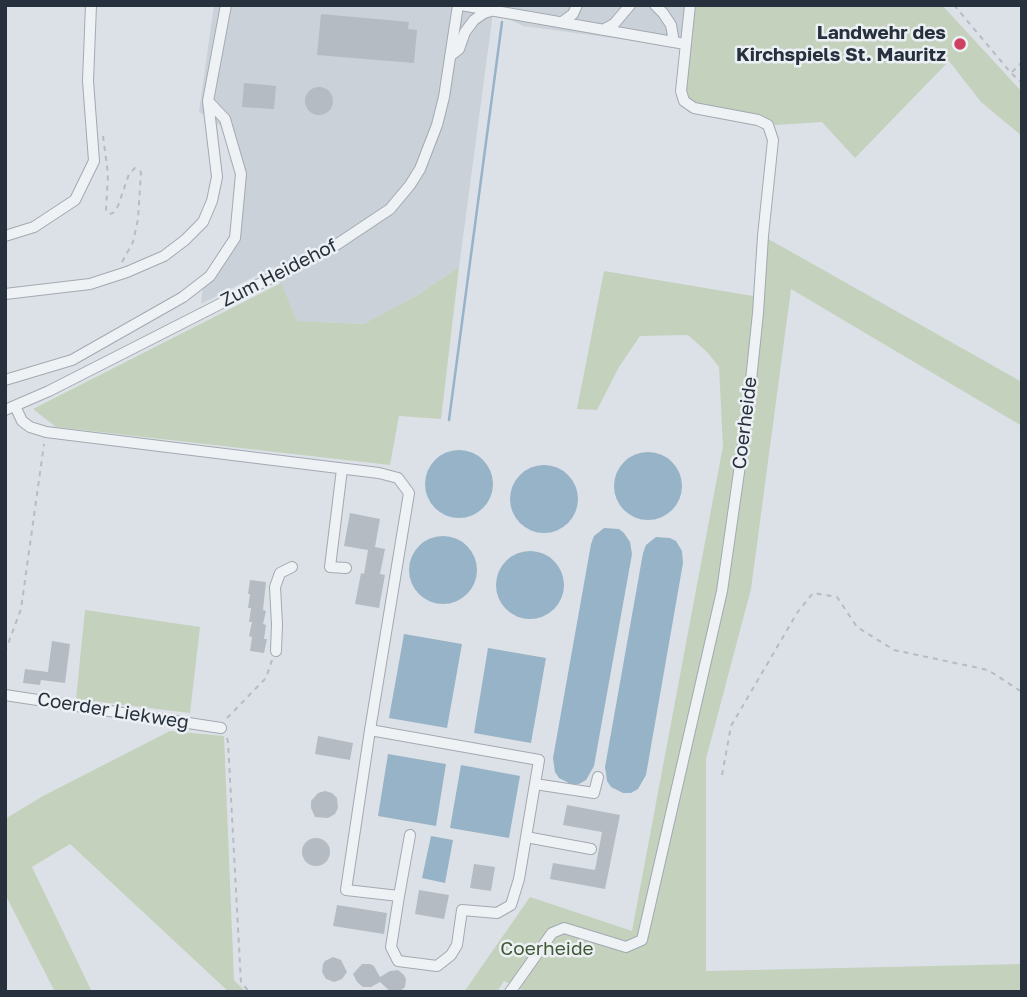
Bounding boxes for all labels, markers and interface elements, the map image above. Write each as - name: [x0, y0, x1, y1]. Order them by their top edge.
- place label: Landwehr des Kirchspiels St. Mauritz: [736, 22, 946, 66]
- marker: Landwehr des Kirchspiels St. Mauritz: [952, 36, 968, 52]
- street label: Zum Heidehof: [217, 234, 341, 312]
- street label: Coerheide: [728, 375, 762, 471]
- street label: Coerder Liekweg: [36, 688, 190, 734]
- park label: Coerheide: [500, 938, 594, 960]

